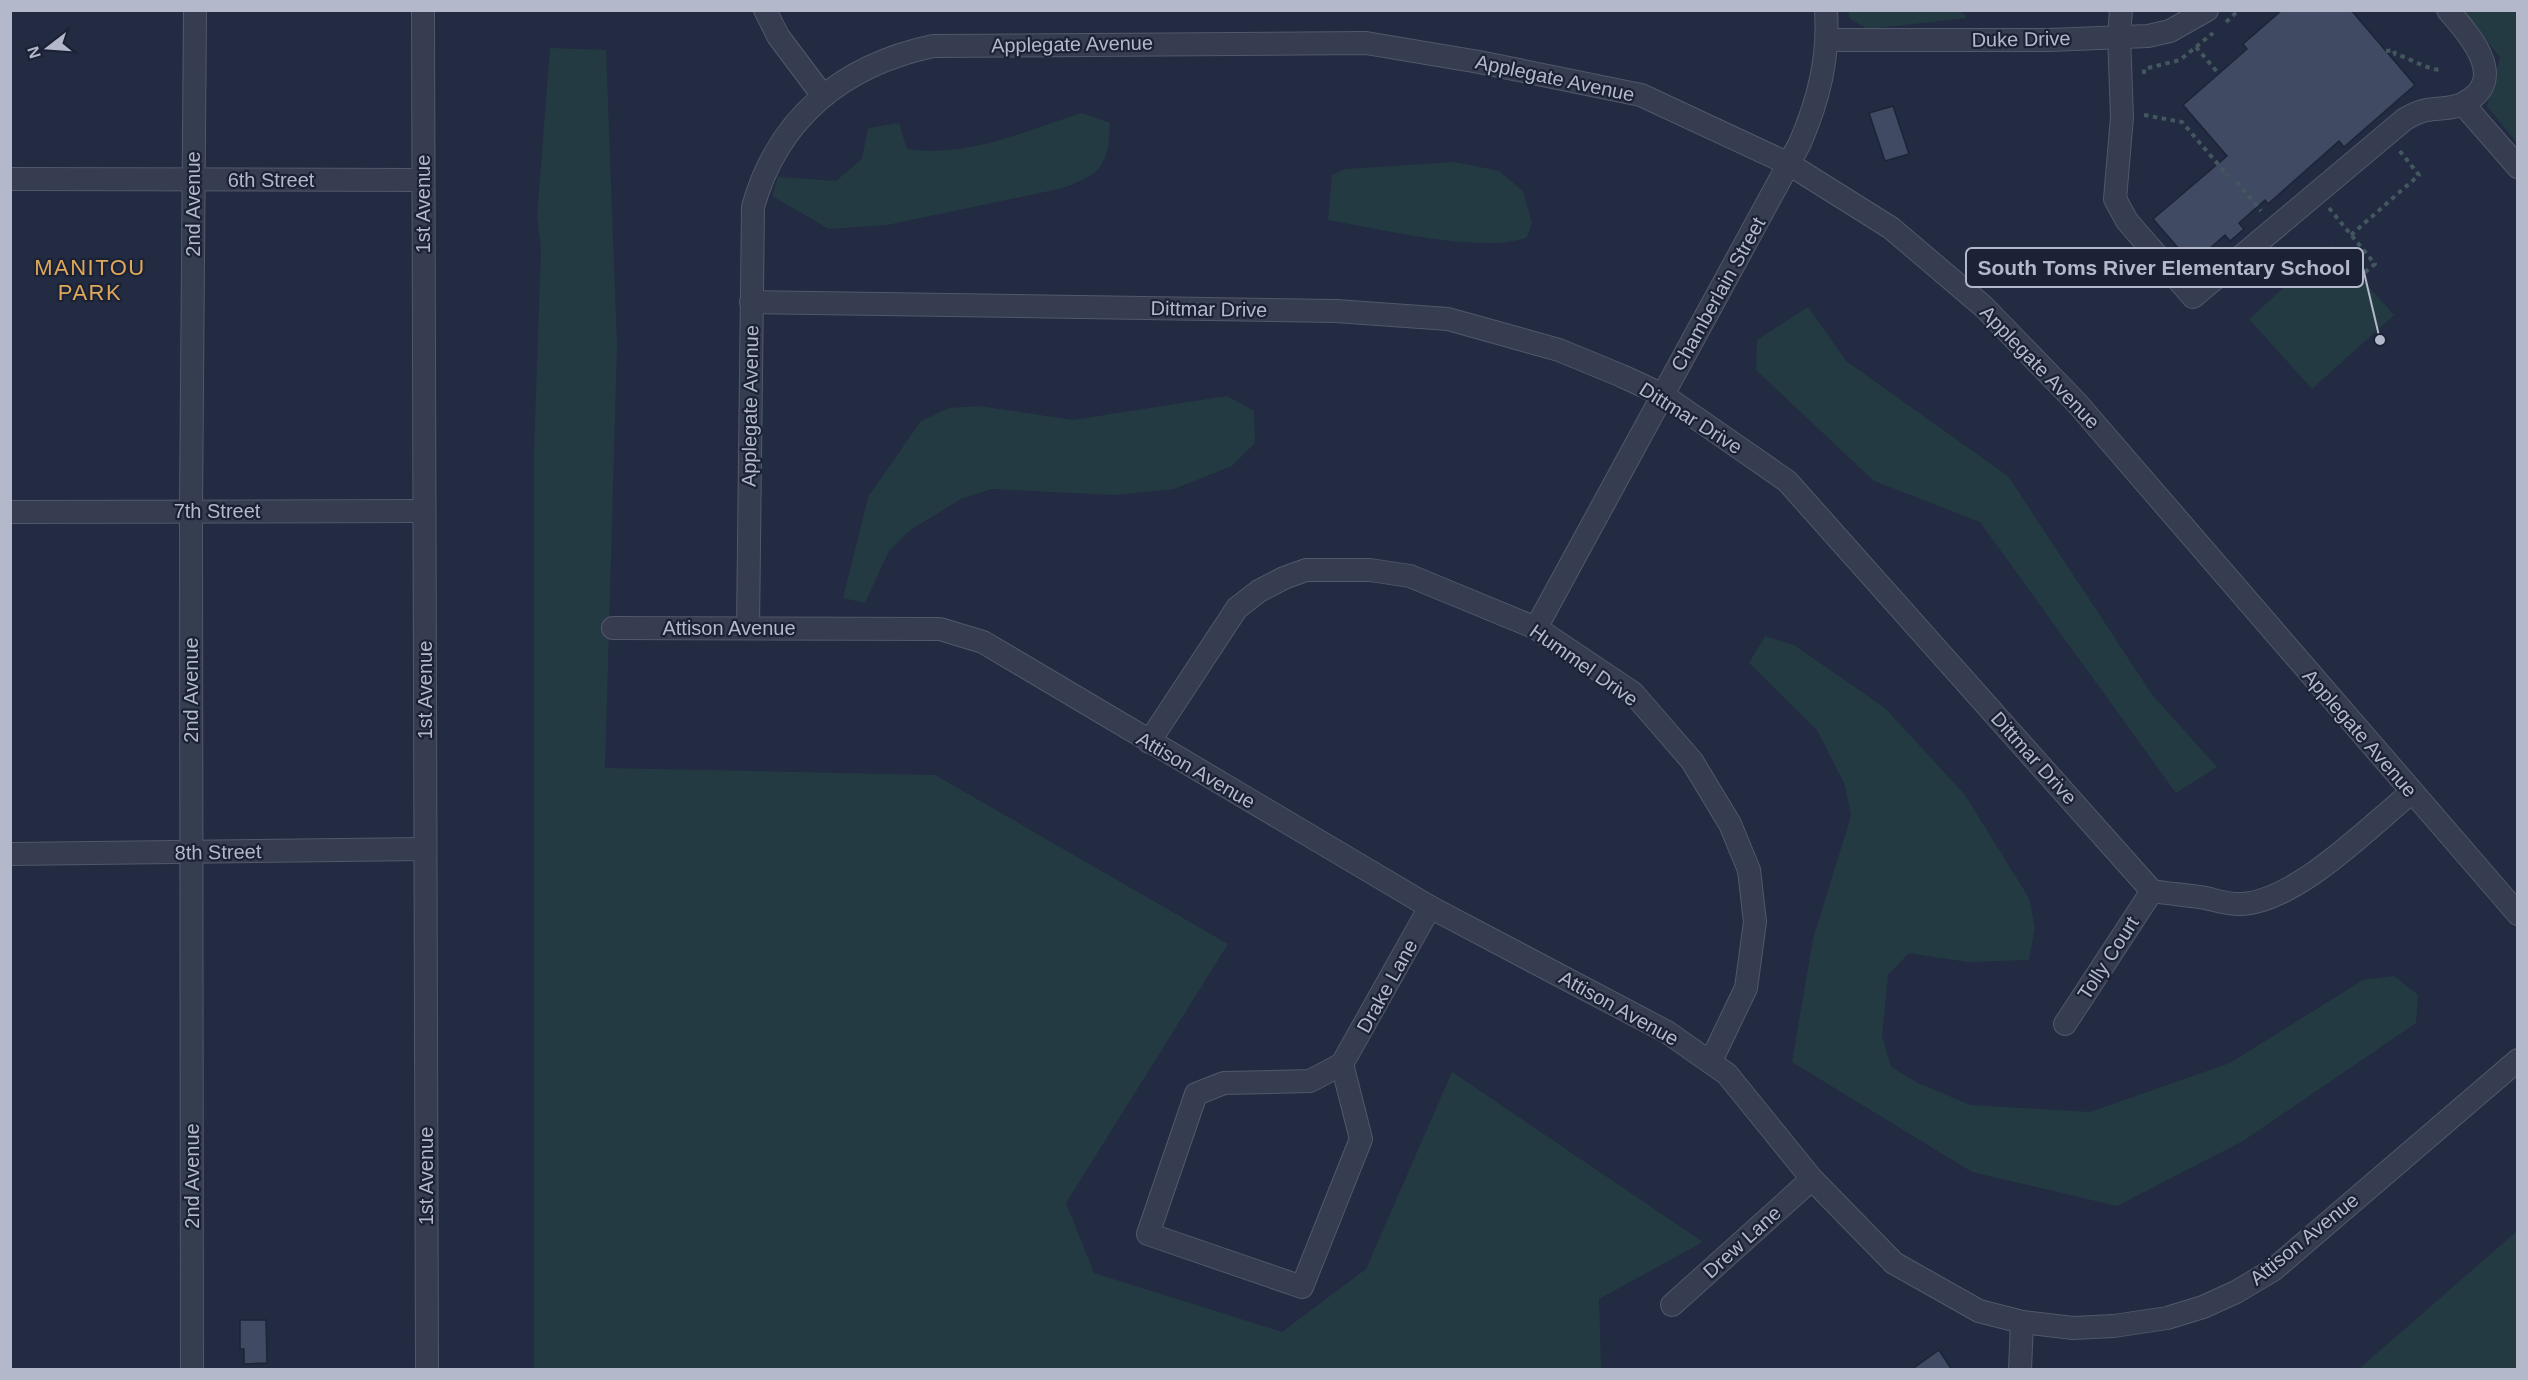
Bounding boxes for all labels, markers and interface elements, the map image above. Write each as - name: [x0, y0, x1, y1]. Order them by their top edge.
- north arrow: [18, 18, 78, 78]
- street label: Duke Drive: [1971, 27, 2071, 51]
- street label: Applegate Avenue: [991, 32, 1153, 56]
- text: N: [24, 44, 44, 60]
- street label: Applegate Avenue: [1473, 50, 1637, 106]
- street label: 2nd Avenue: [182, 151, 204, 257]
- street label: 1st Avenue: [412, 155, 434, 253]
- street label: 6th Street: [228, 169, 315, 191]
- street label: Chamberlain Street: [1667, 213, 1770, 375]
- callout: South Toms River Elementary School: [1966, 248, 2363, 287]
- district label: MANITOU PARK: [34, 255, 146, 305]
- text: South Toms River Elementary School: [1977, 256, 2351, 279]
- street label: Dittmar Drive: [1150, 297, 1268, 321]
- street label: Applegate Avenue: [1976, 301, 2104, 433]
- street label: Applegate Avenue: [738, 325, 762, 487]
- street label: Dittmar Drive: [1636, 378, 1746, 458]
- street label: 7th Street: [174, 500, 261, 522]
- street label: Attison Avenue: [662, 617, 796, 639]
- street label: Hummel Drive: [1526, 620, 1642, 710]
- street label: 2nd Avenue: [180, 637, 202, 743]
- street label: 1st Avenue: [414, 641, 436, 739]
- street label: Applegate Avenue: [2299, 665, 2421, 801]
- street label: Dittmar Drive: [1987, 707, 2081, 809]
- street label: Attison Avenue: [1133, 727, 1259, 813]
- street label: 8th Street: [174, 840, 262, 864]
- street label: Tolly Court: [2073, 912, 2143, 1004]
- street label: Drake Lane: [1352, 935, 1422, 1037]
- street label: Attison Avenue: [1555, 966, 1683, 1050]
- street label: 2nd Avenue: [181, 1123, 203, 1229]
- street label: 1st Avenue: [415, 1127, 437, 1225]
- street label: Attison Avenue: [2245, 1189, 2363, 1289]
- street label: Drew Lane: [1699, 1201, 1785, 1283]

